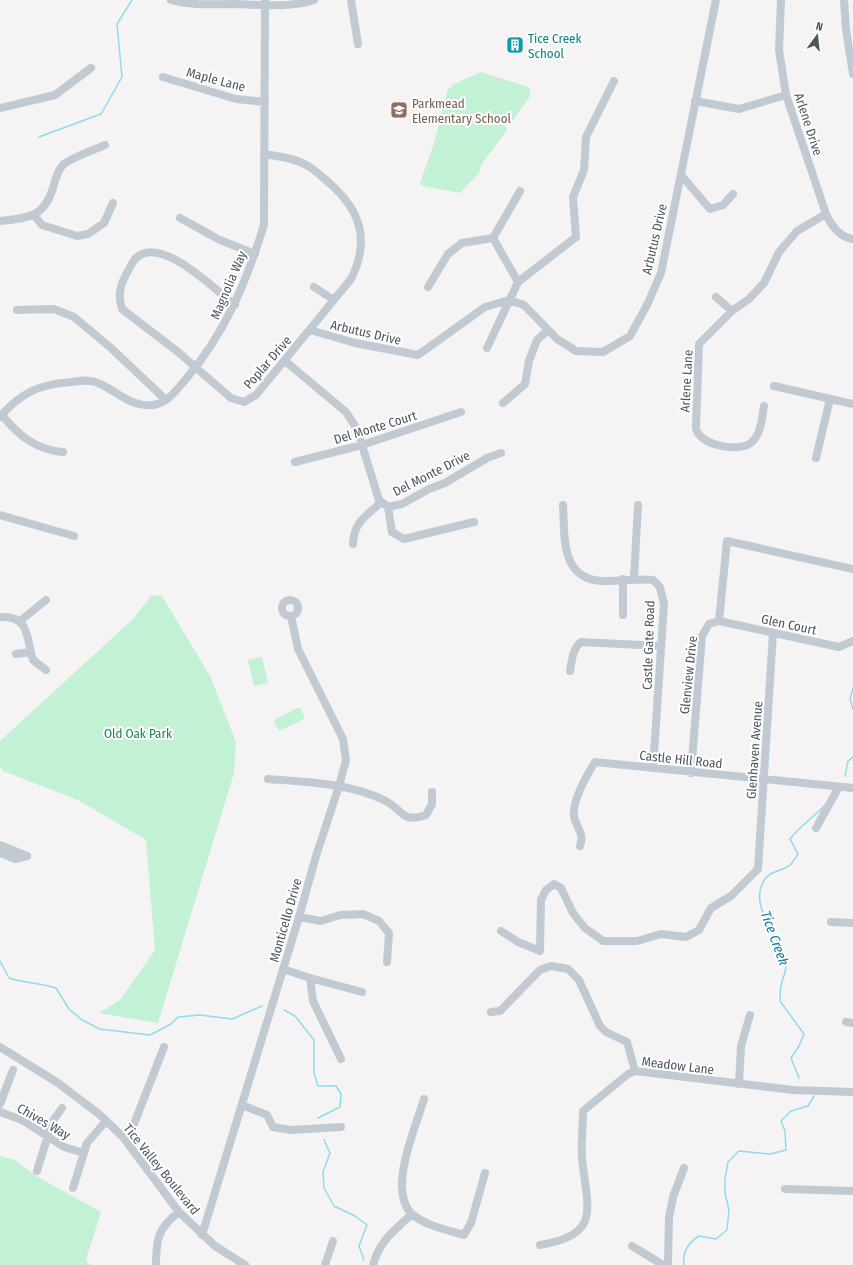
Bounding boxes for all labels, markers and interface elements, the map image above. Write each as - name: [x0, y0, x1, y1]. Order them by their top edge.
- north arrow: [797, 16, 837, 56]
- text: N: [815, 20, 824, 34]
- place label: Tice Creek School: [528, 31, 583, 61]
- building icon: Tice Creek School: [505, 35, 525, 55]
- street label: Maple Lane: [185, 64, 247, 95]
- street label: Arlene Drive: [791, 91, 826, 157]
- place label: Parkmead Elementary School: [412, 96, 512, 126]
- school or university icon: Parkmead Elementary School: [389, 100, 409, 120]
- street label: Arbutus Drive: [639, 202, 670, 276]
- street label: Magnolia Way: [207, 249, 250, 322]
- street label: Arbutus Drive: [329, 317, 403, 348]
- street label: Poplar Drive: [240, 333, 294, 392]
- street label: Arlene Lane: [677, 349, 696, 413]
- street label: Del Monte Court: [332, 408, 419, 447]
- street label: Del Monte Drive: [390, 448, 472, 499]
- street label: Castle Gate Road: [639, 600, 658, 690]
- street label: Glen Court: [760, 611, 819, 638]
- street label: Glenview Drive: [677, 635, 700, 715]
- street label: Glenhaven Avenue: [744, 701, 765, 800]
- park label: Old Oak Park: [104, 726, 173, 741]
- street label: Castle Hill Road: [639, 748, 723, 771]
- street label: Monticello Drive: [266, 877, 305, 964]
- water label: Tice Creek: [757, 908, 792, 968]
- street label: Meadow Lane: [641, 1054, 715, 1077]
- street label: Chives Way: [15, 1100, 73, 1143]
- street label: Tice Valley Boulevard: [121, 1121, 203, 1218]

